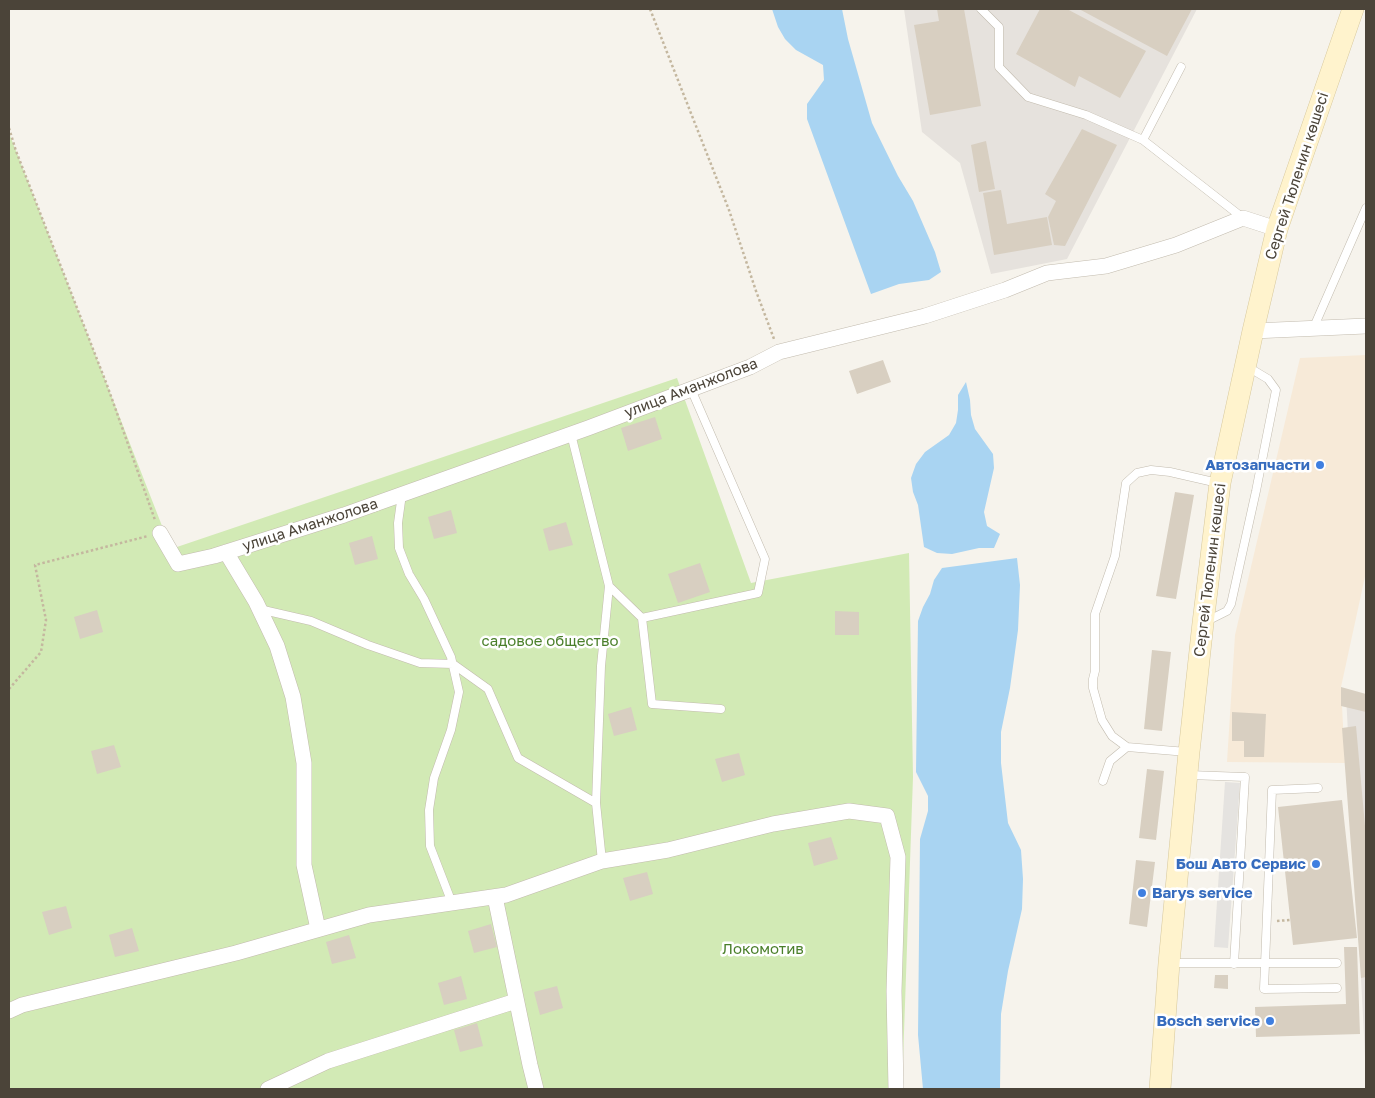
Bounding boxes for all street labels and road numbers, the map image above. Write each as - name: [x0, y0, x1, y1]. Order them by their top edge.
- street label: Сергей Тюленин көшесі: [1261, 90, 1333, 262]
- street label: улица Аманжолова: [622, 354, 760, 422]
- street label: Сергей Тюленин көшесі: [1190, 482, 1230, 658]
- street label: улица Аманжолова: [240, 495, 380, 555]

